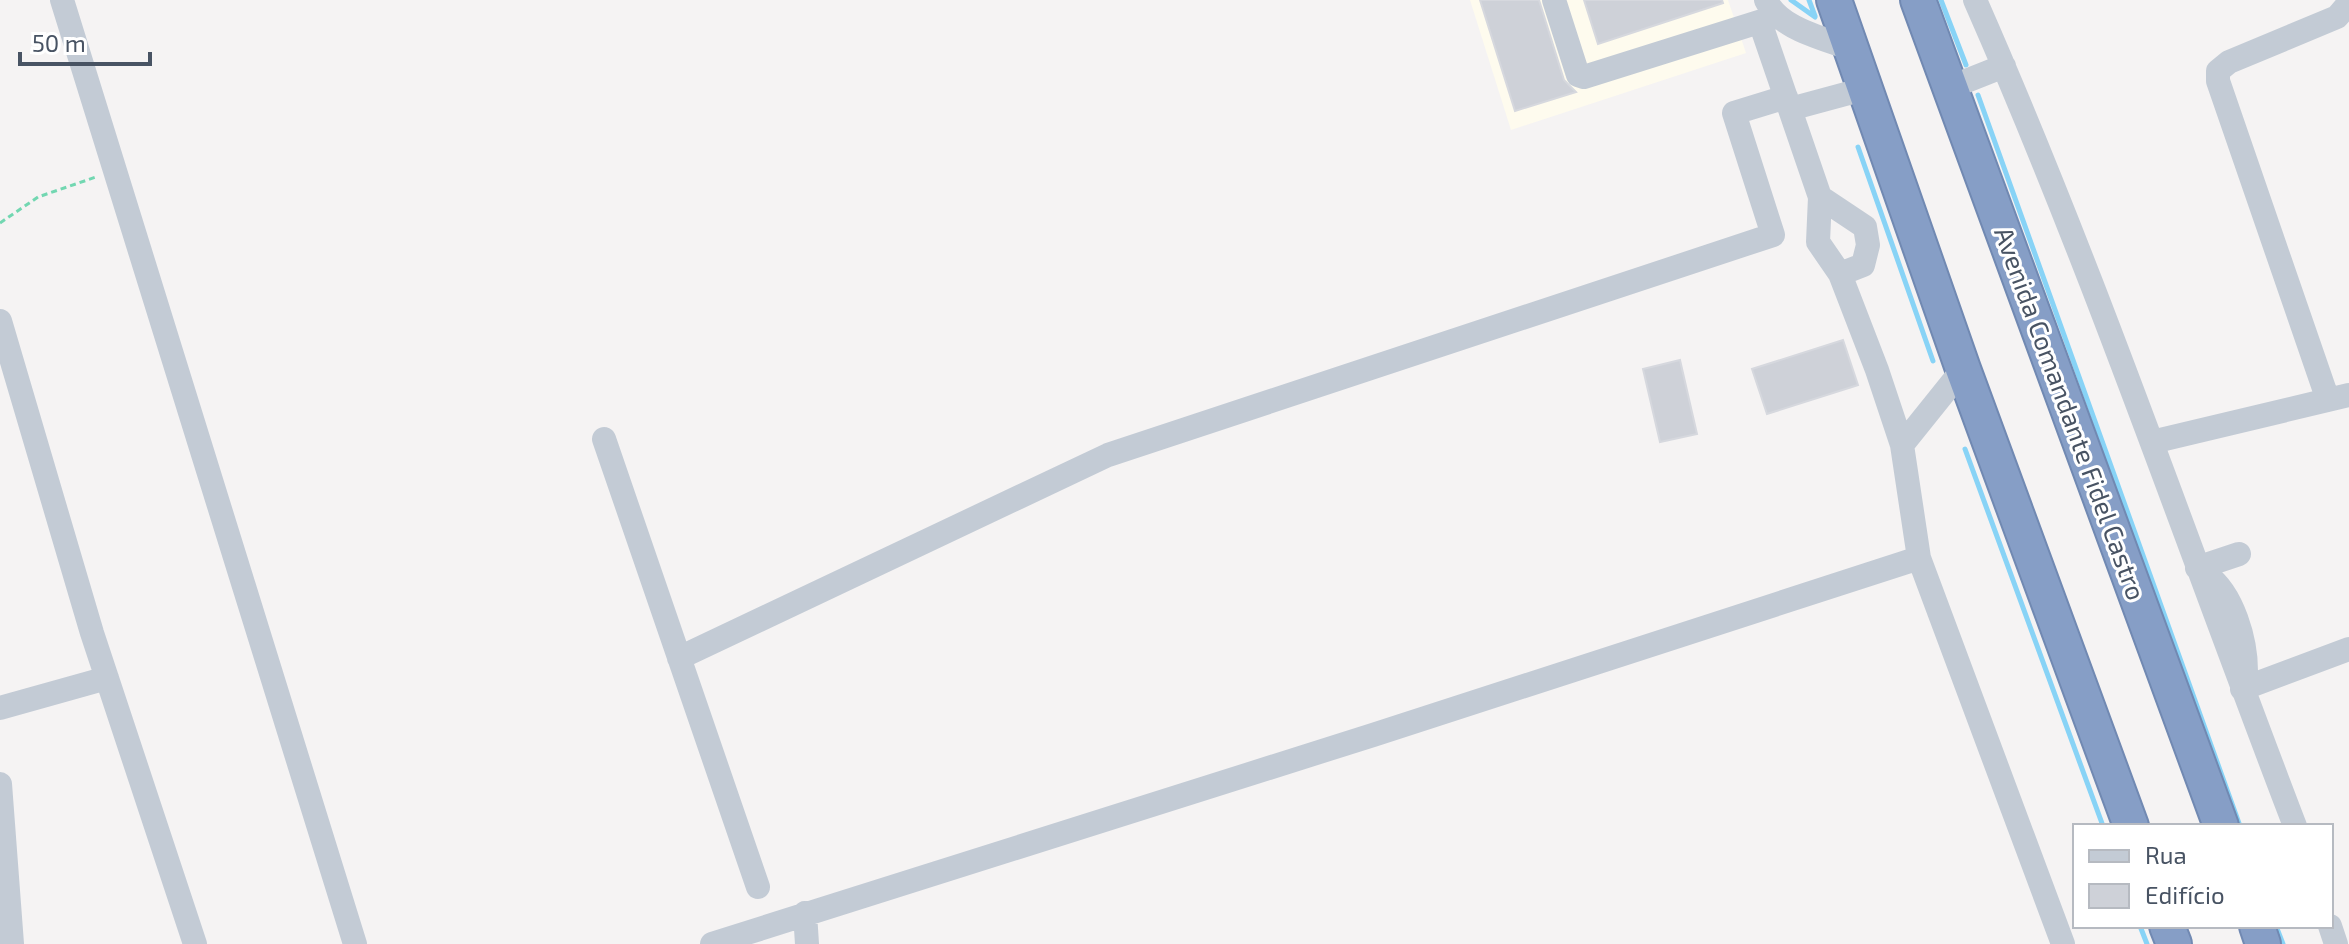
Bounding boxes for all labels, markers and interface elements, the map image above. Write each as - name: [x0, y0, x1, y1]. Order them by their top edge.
- scale bar: [20, 16, 150, 66]
- text: 50 m: [32, 28, 86, 57]
- street label: Avenida Comandante Fidel Castro: [1989, 222, 2153, 604]
- legend: [2073, 824, 2333, 928]
- text: Rua: [2145, 840, 2187, 869]
- text: Edifício: [2145, 880, 2225, 909]

